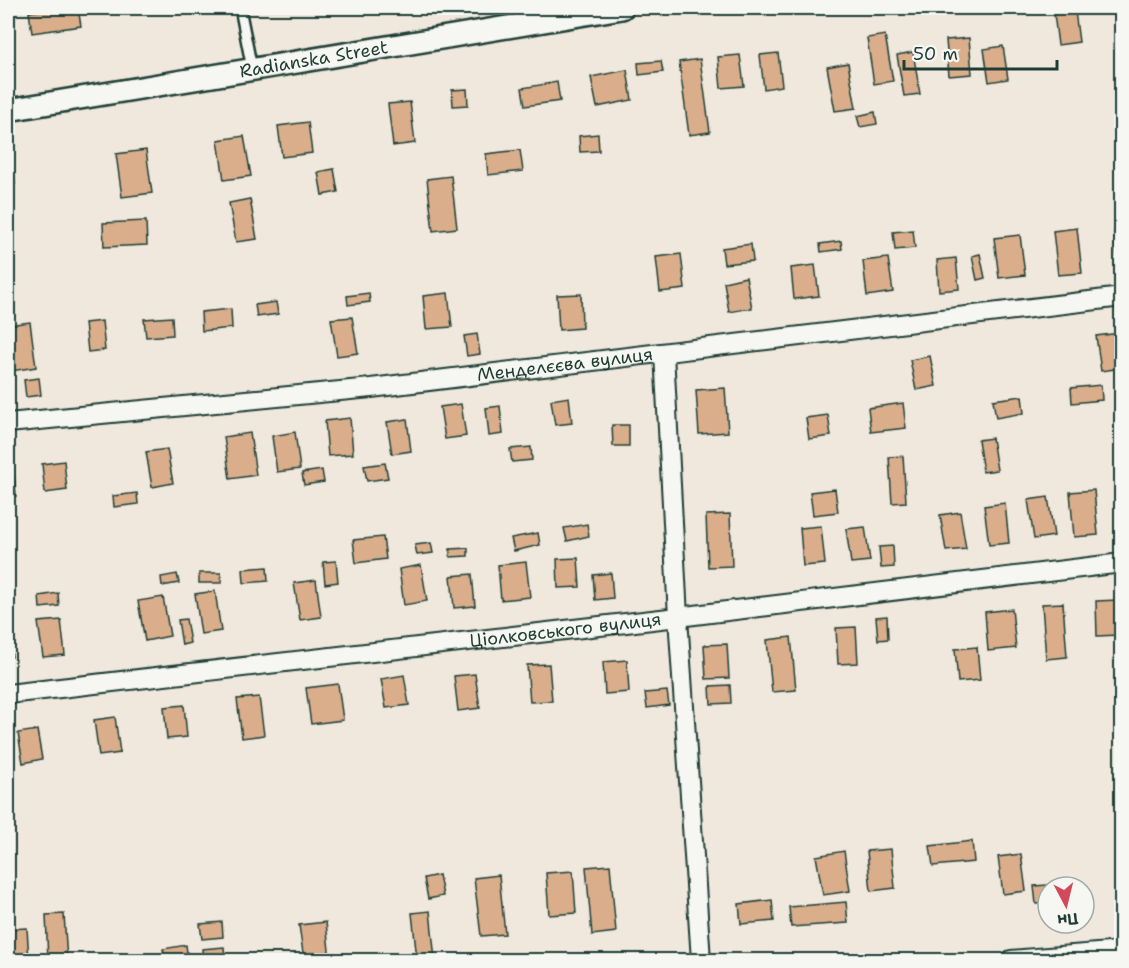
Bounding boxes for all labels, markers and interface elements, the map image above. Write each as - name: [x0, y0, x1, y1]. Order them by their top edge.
- scale bar: [904, 33, 1057, 71]
- street label: Radianska Street: [238, 35, 390, 83]
- text: 50 m: [913, 42, 958, 66]
- street label: Менделєєва вулиця: [476, 342, 654, 387]
- street label: Ціолковського вулиця: [468, 607, 662, 653]
- north arrow: [1036, 875, 1096, 935]
- text: Пн: [1056, 908, 1080, 931]

